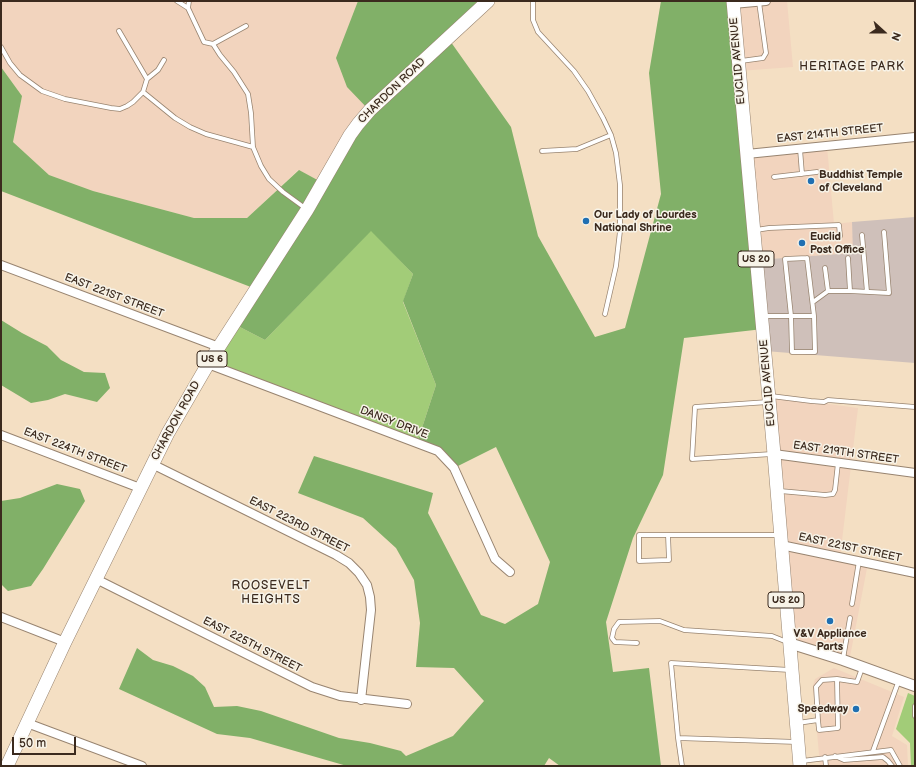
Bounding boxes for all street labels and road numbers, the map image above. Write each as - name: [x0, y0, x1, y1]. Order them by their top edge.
- street label: EUCLID AVENUE: [728, 17, 748, 105]
- street label: CHARDON ROAD: [356, 55, 428, 127]
- street label: EAST 214TH STREET: [776, 122, 884, 146]
- road number: US 20: [738, 251, 774, 267]
- street label: EAST 221ST STREET: [63, 271, 165, 321]
- street label: EUCLID AVENUE: [758, 339, 778, 427]
- road number: US 6: [197, 351, 227, 367]
- street label: CHARDON ROAD: [149, 379, 203, 463]
- street label: DANSY DRIVE: [358, 404, 430, 442]
- street label: EAST 224TH STREET: [22, 425, 128, 477]
- street label: EAST 219TH STREET: [792, 439, 900, 467]
- street label: EAST 223RD STREET: [247, 494, 351, 556]
- street label: EAST 221ST STREET: [797, 531, 903, 565]
- road number: US 20: [768, 592, 804, 608]
- street label: EAST 225TH STREET: [200, 614, 304, 676]

